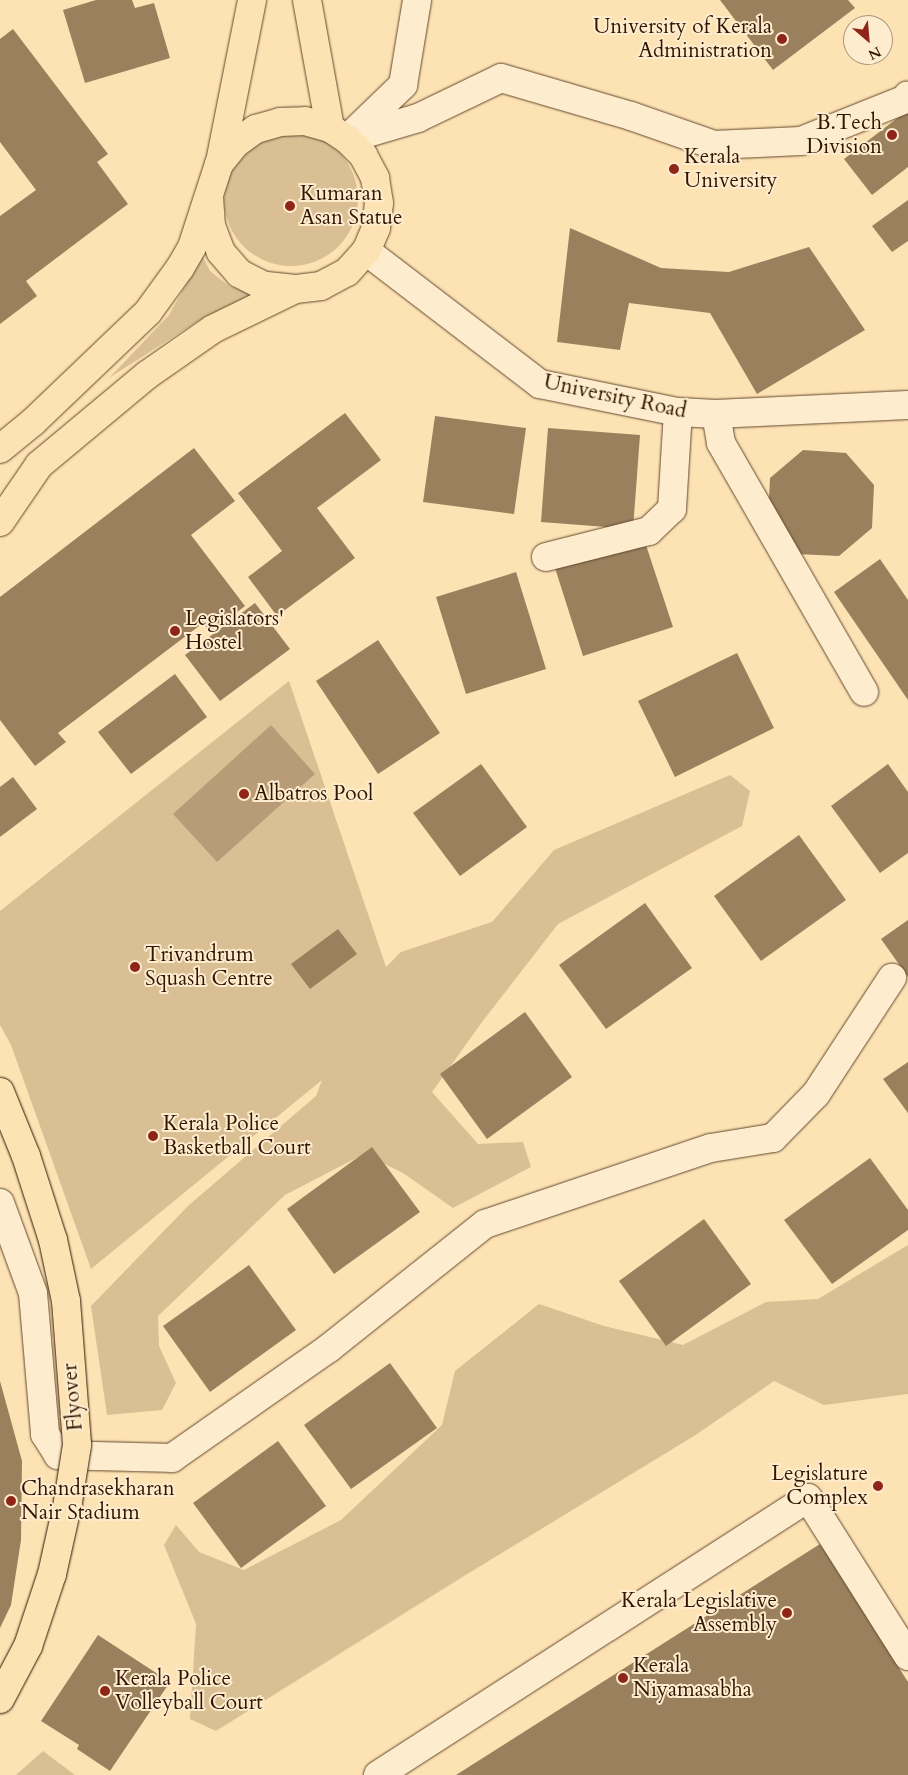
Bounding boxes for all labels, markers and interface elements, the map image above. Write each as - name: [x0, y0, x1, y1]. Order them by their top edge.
- place label: University of Kerala Administration: [593, 14, 772, 64]
- north arrow: [843, 15, 893, 65]
- marker: University of Kerala Administration: [776, 33, 788, 45]
- text: N: [865, 42, 884, 64]
- place label: B.Tech Division: [806, 110, 882, 160]
- marker: B.Tech Division: [886, 129, 898, 141]
- place label: Kerala University: [684, 144, 777, 194]
- marker: Kerala University: [668, 163, 680, 175]
- place label: Kumaran Asan Statue: [300, 181, 403, 231]
- marker: Kumaran Asan Statue: [284, 200, 296, 212]
- street label: University Road: [541, 370, 689, 424]
- place label: Legislators' Hostel: [185, 606, 284, 656]
- marker: Legislators' Hostel: [169, 625, 181, 637]
- place label: Albatros Pool: [254, 781, 373, 807]
- marker: Albatros Pool: [238, 788, 250, 800]
- place label: Trivandrum Squash Centre: [145, 942, 273, 992]
- marker: Trivandrum Squash Centre: [129, 961, 141, 973]
- place label: Kerala Police Basketball Court: [163, 1111, 311, 1161]
- marker: Kerala Police Basketball Court: [147, 1130, 159, 1142]
- street label: Flyover: [58, 1362, 88, 1432]
- place label: Legislature Complex: [771, 1461, 868, 1511]
- place label: Chandrasekharan Nair Stadium: [21, 1476, 175, 1526]
- marker: Legislature Complex: [872, 1480, 884, 1492]
- marker: Chandrasekharan Nair Stadium: [5, 1495, 17, 1507]
- place label: Kerala Legislative Assembly: [621, 1588, 777, 1638]
- marker: Kerala Legislative Assembly: [781, 1607, 793, 1619]
- place label: Kerala Niyamasabha: [633, 1653, 752, 1703]
- place label: Kerala Police Volleyball Court: [115, 1666, 263, 1716]
- marker: Kerala Niyamasabha: [617, 1672, 629, 1684]
- marker: Kerala Police Volleyball Court: [99, 1685, 111, 1697]

